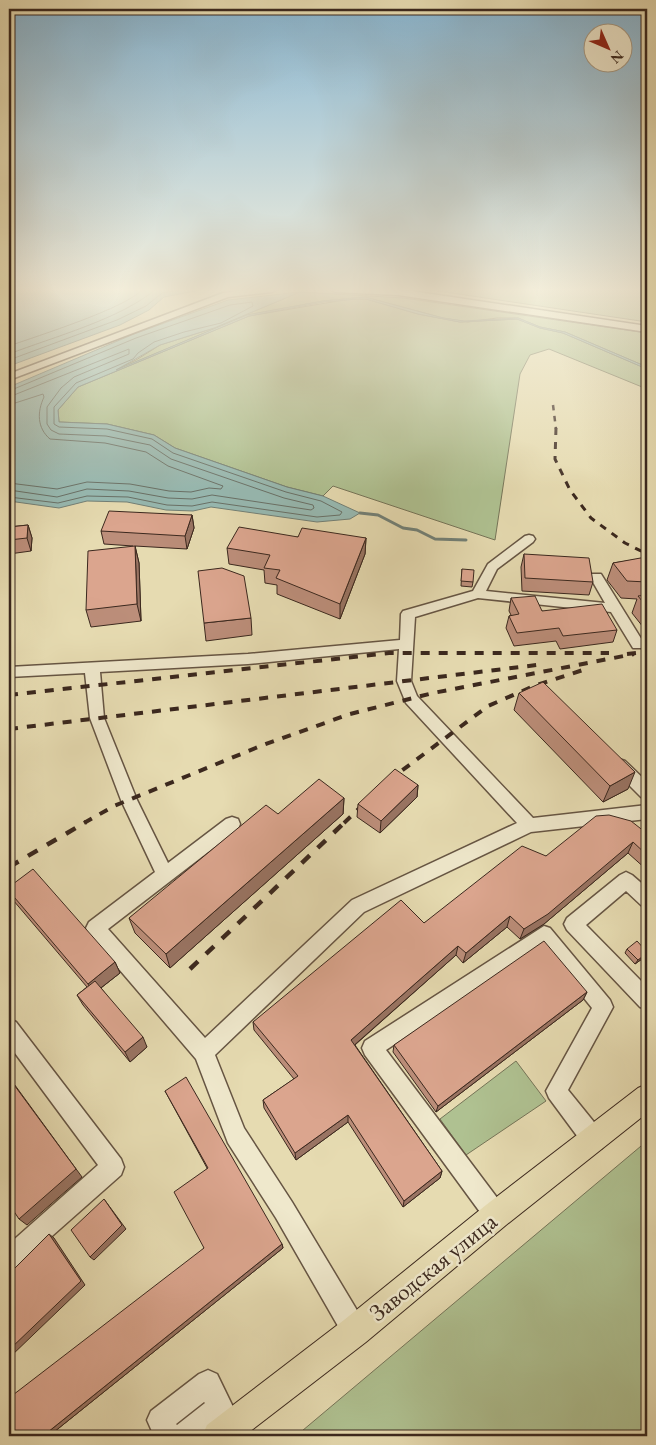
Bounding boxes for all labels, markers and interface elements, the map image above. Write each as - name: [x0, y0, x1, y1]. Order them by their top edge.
- north arrow: [584, 22, 634, 72]
- text: N: [606, 47, 628, 68]
- street label: Заводская улица: [362, 1205, 503, 1328]

